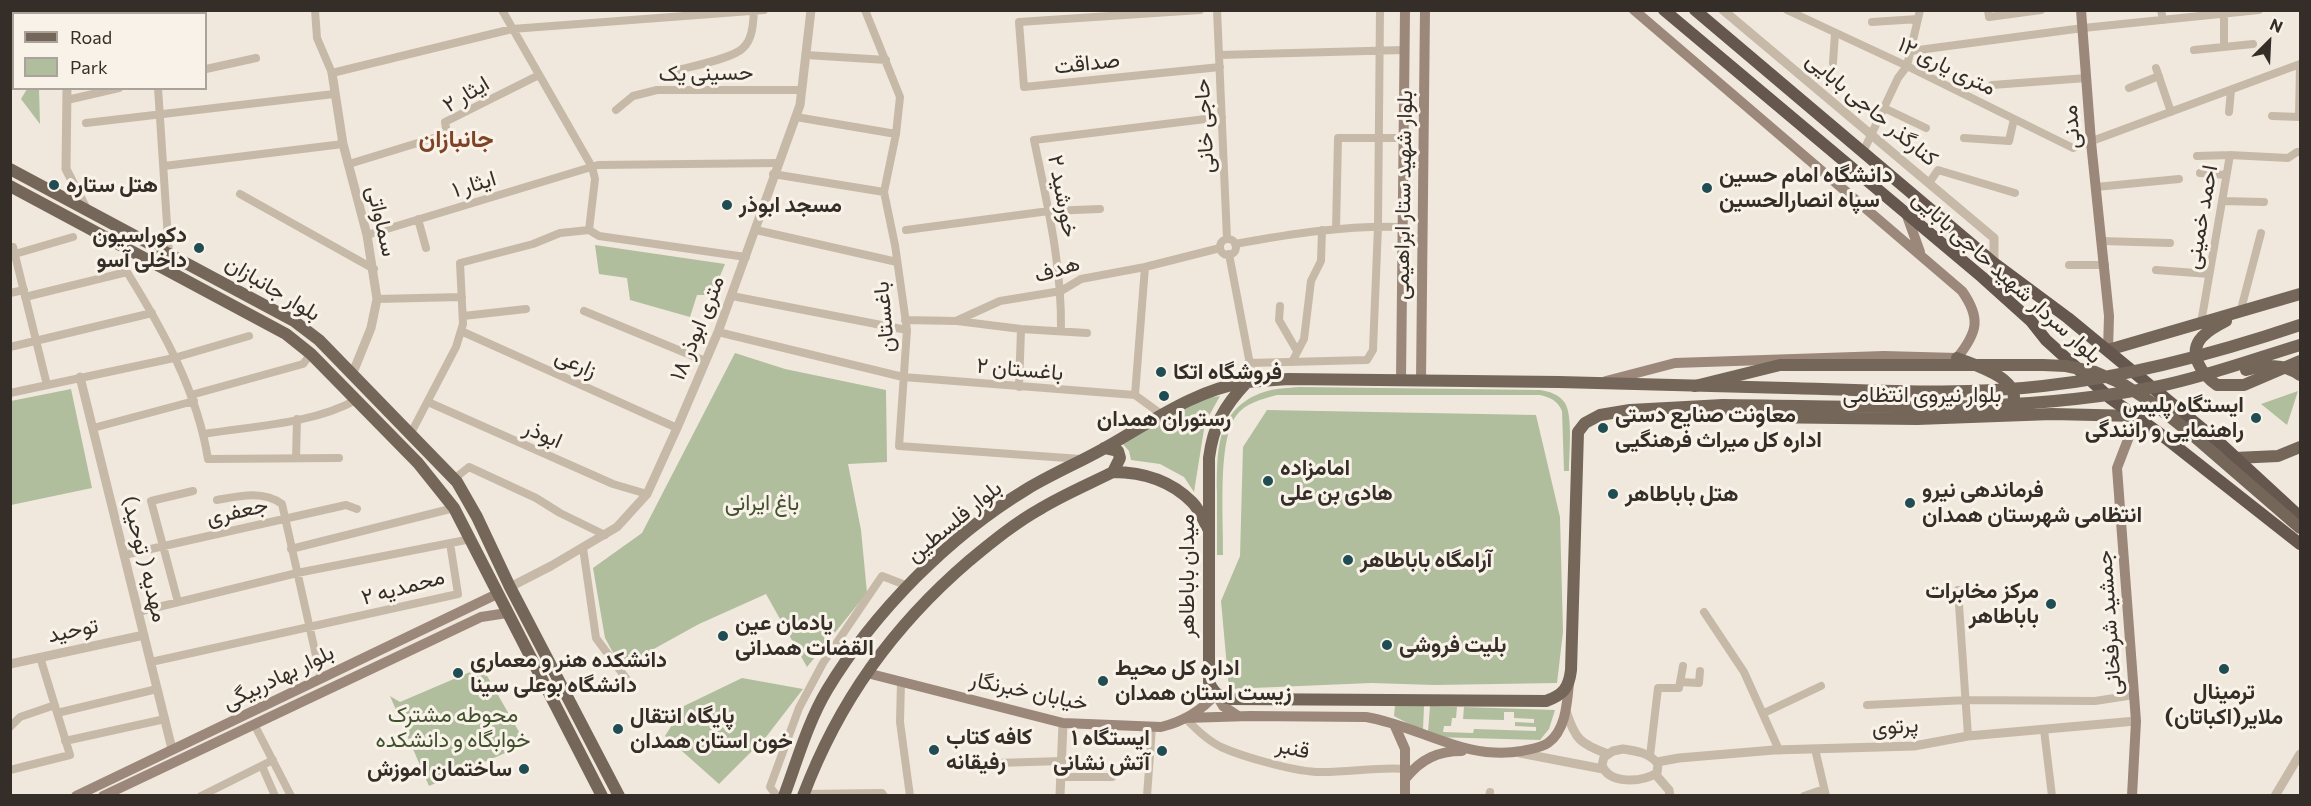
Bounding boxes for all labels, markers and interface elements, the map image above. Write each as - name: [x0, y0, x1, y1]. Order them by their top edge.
- legend: [12, 12, 207, 90]
- north arrow: [2239, 12, 2299, 72]
- text: N: [2267, 14, 2286, 36]
- text: Road: [70, 26, 112, 48]
- street label: ۱۲ متری یاری: [1894, 31, 2000, 101]
- street label: صداقت: [1053, 46, 1121, 80]
- street label: کنارگذر حاجی بابایی: [1801, 46, 1943, 172]
- text: Park: [70, 56, 108, 78]
- street label: حسینی یک: [658, 59, 754, 87]
- street label: ایثار ۲: [438, 70, 494, 118]
- street label: حاجی خانی: [1188, 78, 1220, 174]
- street label: بلوار شهید ستار ابراهیمی: [1388, 90, 1418, 300]
- street label: مدنی: [2056, 104, 2086, 150]
- district label: جانبازان: [419, 125, 493, 153]
- street label: خورشید ۲: [1042, 153, 1084, 239]
- place label: دانشگاه امام حسین سپاه انصارالحسین: [1719, 162, 1893, 214]
- street label: احمد خمینی: [2179, 163, 2223, 271]
- street label: ایثار ۱: [449, 165, 499, 203]
- place label: هتل ستاره: [66, 172, 158, 198]
- marker: هتل ستاره: [47, 178, 61, 192]
- marker: دانشگاه امام حسین سپاه انصارالحسین: [1700, 181, 1714, 195]
- street label: سماواتی: [361, 183, 403, 259]
- street label: بلوار سردار شهید حاجی بابایی: [1907, 185, 2107, 369]
- place label: مسجد ابوذر: [739, 192, 842, 218]
- marker: مسجد ابوذر: [720, 198, 734, 212]
- place label: دکوراسیون داخلی آسو: [92, 222, 187, 274]
- marker: دکوراسیون داخلی آسو: [192, 241, 206, 255]
- street label: بلوار جانبازان: [221, 249, 325, 327]
- street label: هدف: [1031, 250, 1083, 288]
- street label: ۱۸ متری ابوذر: [664, 272, 730, 384]
- street label: باغستان: [868, 280, 900, 354]
- street label: زارعی: [551, 342, 601, 384]
- street label: باغستان ۲: [975, 352, 1065, 386]
- place label: فروشگاه اتکا: [1173, 359, 1282, 385]
- marker: فروشگاه اتکا: [1154, 365, 1168, 379]
- street label: بلوار نیروی انتظامی: [1842, 382, 2002, 408]
- marker: رستوران همدان: [1157, 389, 1171, 403]
- place label: ایستگاه پلیس راهنمایی و رانندگی: [2085, 392, 2244, 444]
- place label: معاونت صنایع دستی اداره کل میراث فرهنگیی: [1615, 402, 1822, 454]
- place label: رستوران همدان: [1097, 406, 1231, 432]
- marker: ایستگاه پلیس راهنمایی و رانندگی: [2249, 411, 2263, 425]
- street label: ابوذر: [520, 414, 566, 454]
- marker: معاونت صنایع دستی اداره کل میراث فرهنگیی: [1596, 421, 1610, 435]
- place label: امامزاده هادی بن علی: [1280, 455, 1393, 506]
- street label: بلوار فلسطین: [901, 474, 1007, 568]
- marker: امامزاده هادی بن علی: [1261, 474, 1275, 488]
- place label: فرماندهی نیرو انتظامی شهرستان همدان: [1922, 477, 2142, 528]
- place label: هتل باباطاهر: [1625, 481, 1738, 507]
- marker: هتل باباطاهر: [1606, 487, 1620, 501]
- park label: باغ ایرانی: [725, 490, 799, 516]
- street label: جعفری: [204, 491, 270, 531]
- street label: مهدیه ( توحید): [117, 493, 173, 625]
- marker: فرماندهی نیرو انتظامی شهرستان همدان: [1903, 496, 1917, 510]
- street label: میدان باباطاهر: [1174, 514, 1200, 638]
- place label: آرامگاه باباطاهر: [1360, 547, 1492, 573]
- street label: جمشید شرفخانی: [2091, 549, 2127, 697]
- marker: آرامگاه باباطاهر: [1341, 553, 1355, 567]
- street label: محمدیه ۲: [359, 563, 447, 611]
- place label: مرکز مخابرات باباطاهر: [1925, 578, 2039, 630]
- marker: مرکز مخابرات باباطاهر: [2044, 597, 2058, 611]
- place label: یادمان عین القضات همدانی: [735, 610, 874, 662]
- street label: توحید: [45, 612, 101, 648]
- marker: یادمان عین القضات همدانی: [716, 629, 730, 643]
- place label: بلیت فروشی: [1399, 632, 1506, 658]
- marker: بلیت فروشی: [1380, 638, 1394, 652]
- street label: بلوار بهادربیگی: [218, 639, 338, 715]
- place label: دانشکده هنر و معماری دانشگاه بوعلی سینا: [470, 647, 667, 698]
- place label: اداره کل محیط زیست استان همدان: [1115, 655, 1292, 706]
- marker: ترمینال ملایر(اکباتان): [2217, 662, 2231, 676]
- marker: دانشکده هنر و معماری دانشگاه بوعلی سینا: [451, 666, 465, 680]
- street label: خیابان خبرنگار: [968, 666, 1090, 716]
- marker: اداره کل محیط زیست استان همدان: [1096, 674, 1110, 688]
- place label: ترمینال ملایر(اکباتان): [2165, 679, 2283, 730]
- park label: محوطه مشترک خوابگاه و دانشکده: [375, 702, 531, 754]
- place label: پایگاه انتقال خون استان همدان: [630, 703, 793, 754]
- street label: پرتوی: [1871, 711, 1919, 741]
- marker: پایگاه انتقال خون استان همدان: [611, 722, 625, 736]
- place label: کافه کتاب رفیقانه: [946, 724, 1032, 776]
- place label: ایستگاه ۱ آتش نشانی: [1053, 725, 1150, 776]
- street label: قنبر: [1274, 732, 1312, 764]
- marker: کافه کتاب رفیقانه: [927, 743, 941, 757]
- marker: ایستگاه ۱ آتش نشانی: [1155, 744, 1169, 758]
- place label: ساختمان اموزش: [367, 756, 512, 782]
- marker: ساختمان اموزش: [517, 762, 531, 776]

